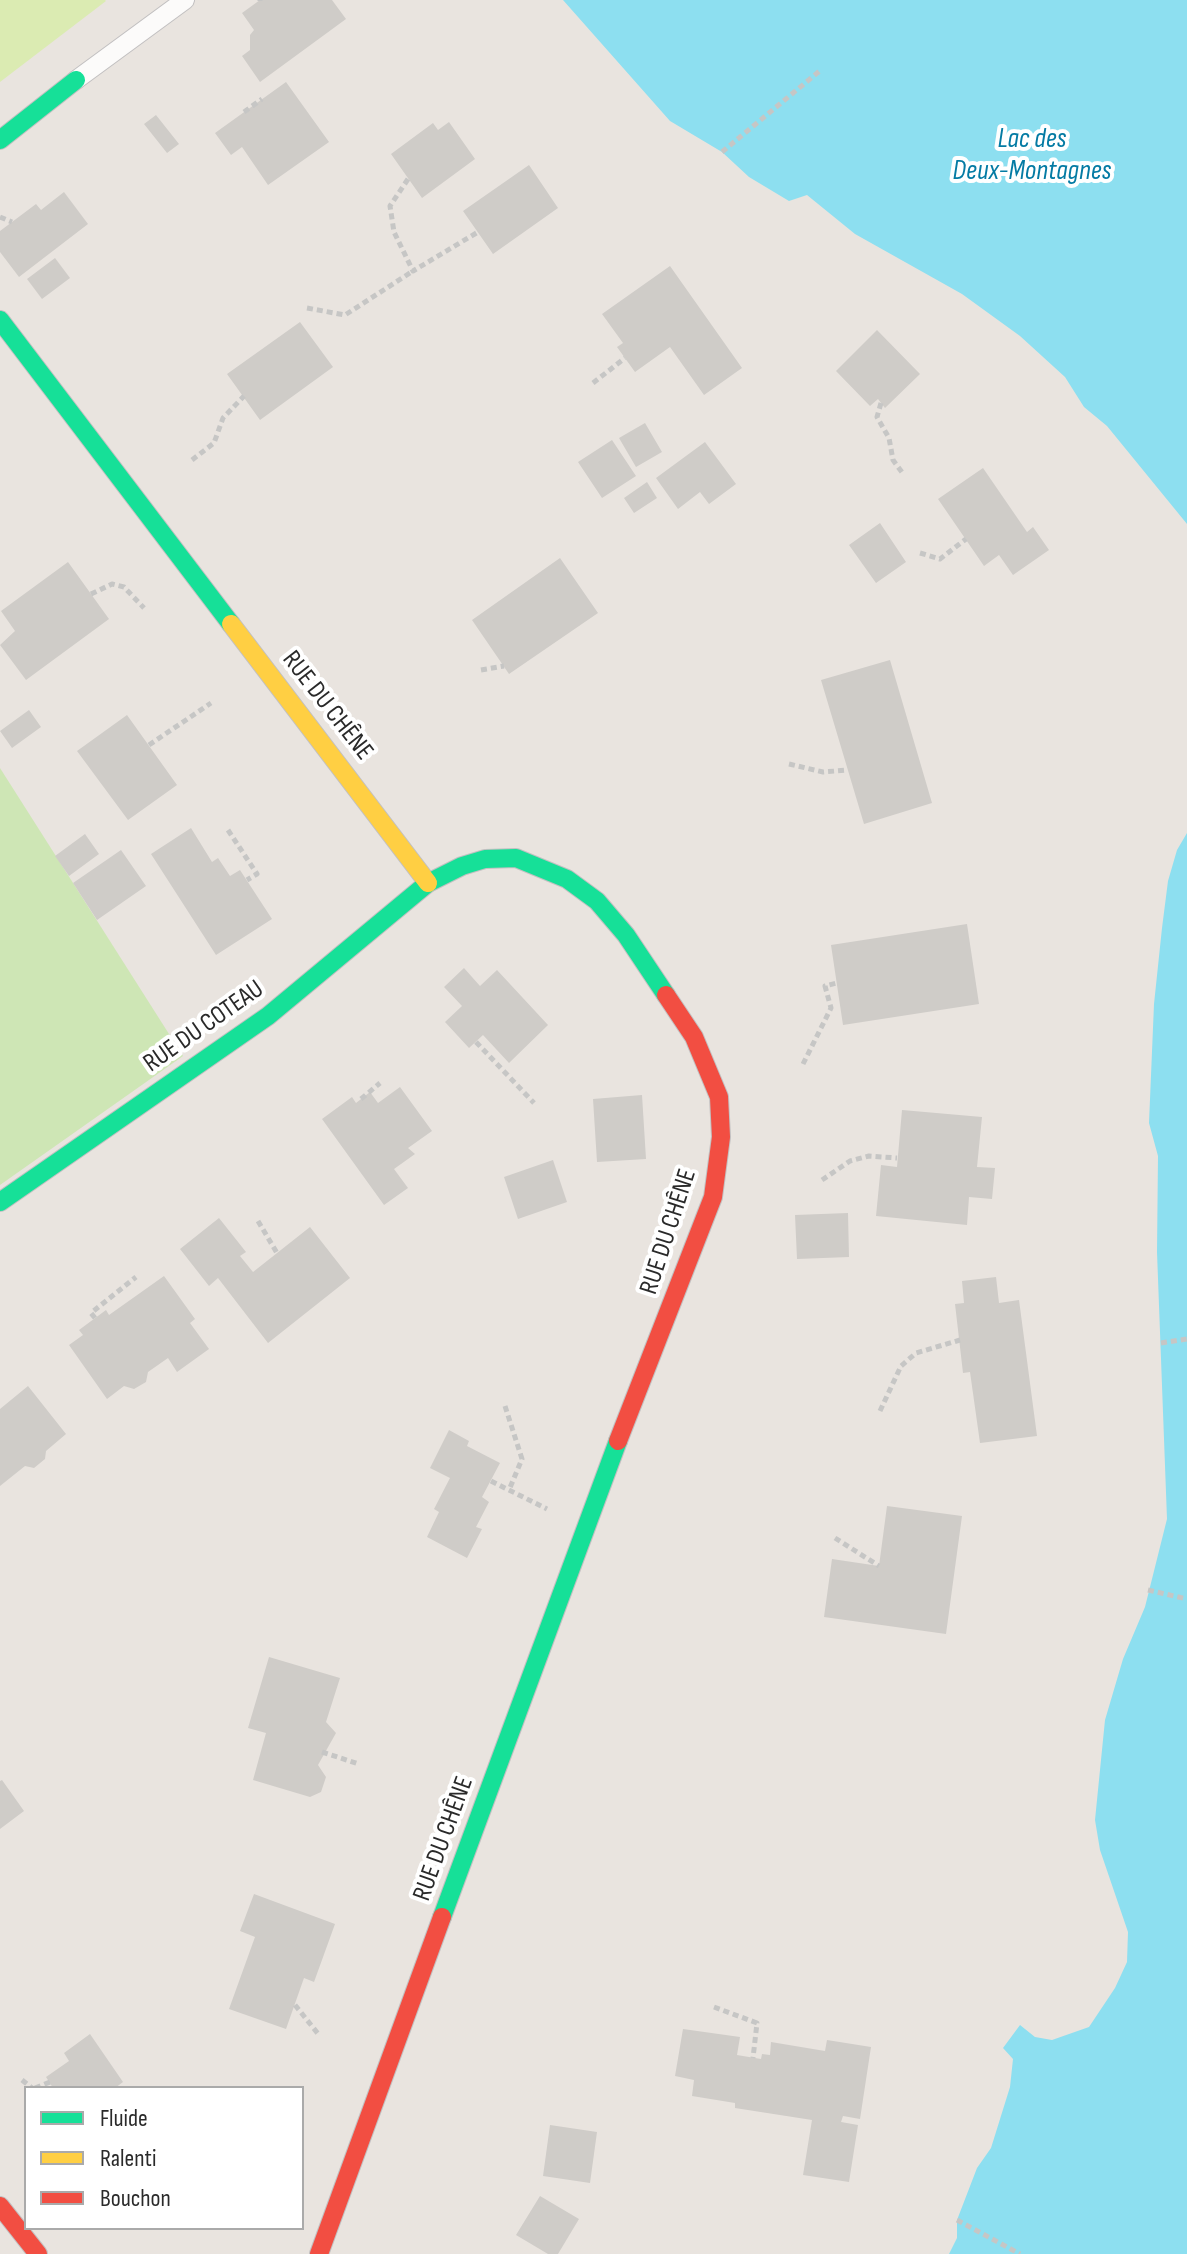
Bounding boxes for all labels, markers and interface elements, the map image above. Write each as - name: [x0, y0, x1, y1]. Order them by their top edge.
- water label: Lac des Deux-Montagnes: [953, 123, 1111, 189]
- street label: RUE DU CHÊNE: [275, 645, 379, 767]
- street label: RUE DU COTEAU: [138, 974, 270, 1080]
- street label: RUE DU CHÊNE: [634, 1165, 704, 1299]
- street label: RUE DU CHÊNE: [407, 1773, 481, 1905]
- legend: [24, 2086, 304, 2230]
- text: Fluide: [100, 2104, 148, 2133]
- text: Ralenti: [100, 2144, 156, 2173]
- text: Bouchon: [100, 2184, 171, 2213]

